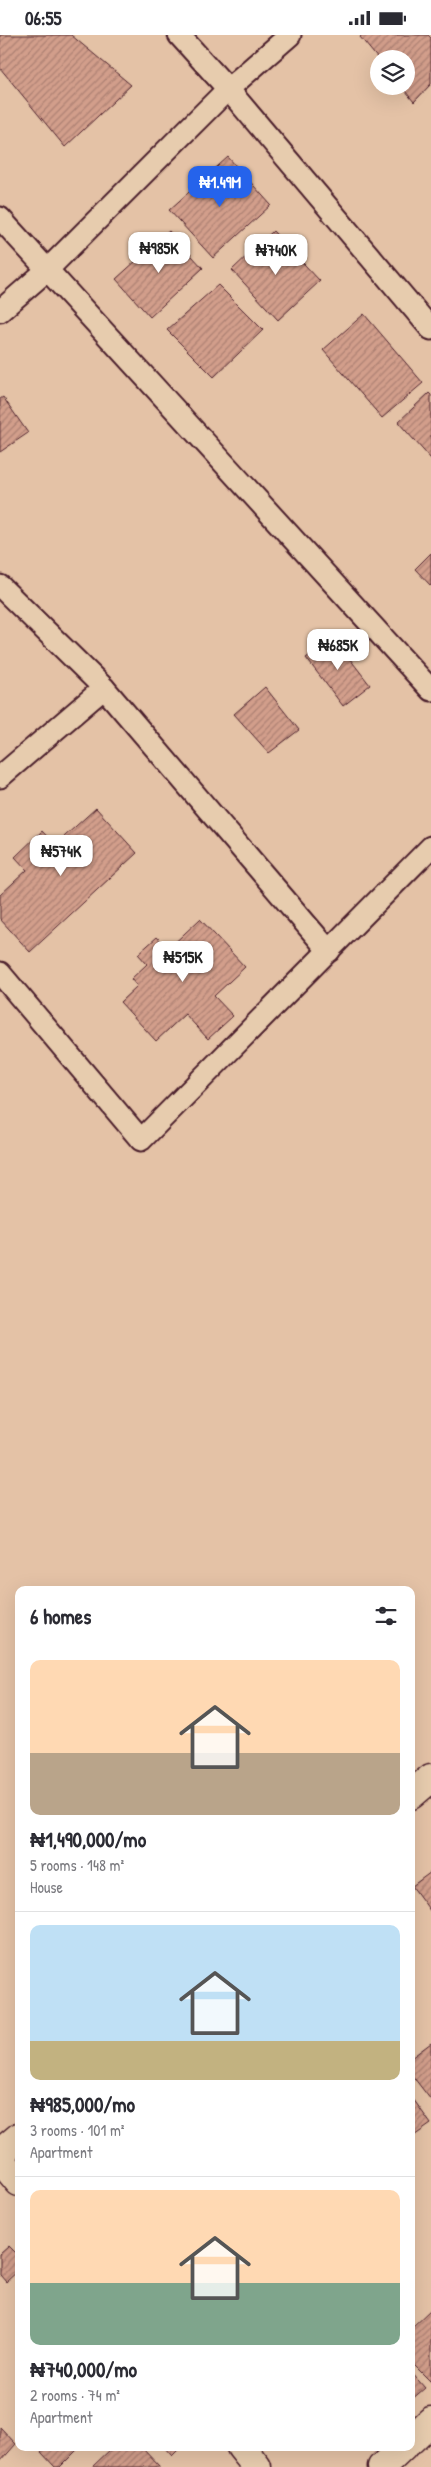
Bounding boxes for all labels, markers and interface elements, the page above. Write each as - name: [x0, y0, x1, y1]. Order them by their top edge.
- text: 06:55: [25, 5, 62, 31]
- map controls: [370, 50, 415, 95]
- button: layers: [370, 50, 415, 95]
- pin: ₦1.49M: [179, 165, 261, 208]
- text: ₦1.49M: [199, 171, 241, 193]
- pin: ₦985K: [124, 231, 194, 274]
- pin: ₦740K: [241, 233, 311, 276]
- text: ₦985K: [139, 237, 179, 259]
- text: ₦740K: [255, 239, 297, 261]
- pin: ₦685K: [303, 629, 373, 671]
- text: ₦685K: [318, 634, 358, 656]
- pin: ₦574K: [26, 835, 96, 877]
- text: ₦574K: [41, 840, 81, 862]
- pin: ₦515K: [148, 941, 218, 983]
- text: ₦515K: [163, 946, 203, 968]
- text: 6 homes: [30, 1602, 91, 1631]
- icon: filters: [372, 1602, 400, 1630]
- icon: home: [170, 1692, 260, 1782]
- text: ₦1,490,000/mo: [30, 1825, 146, 1854]
- text: 5 rooms · 148 m²: [30, 1854, 124, 1876]
- text: House: [30, 1876, 63, 1898]
- icon: home: [170, 1958, 260, 2048]
- text: ₦985,000/mo: [30, 2090, 135, 2119]
- text: 3 rooms · 101 m²: [30, 2119, 125, 2141]
- text: Apartment: [30, 2141, 93, 2163]
- icon: home: [170, 2223, 260, 2313]
- text: ₦740,000/mo: [30, 2355, 137, 2384]
- text: 2 rooms · 74 m²: [30, 2384, 120, 2406]
- text: Apartment: [30, 2406, 93, 2428]

